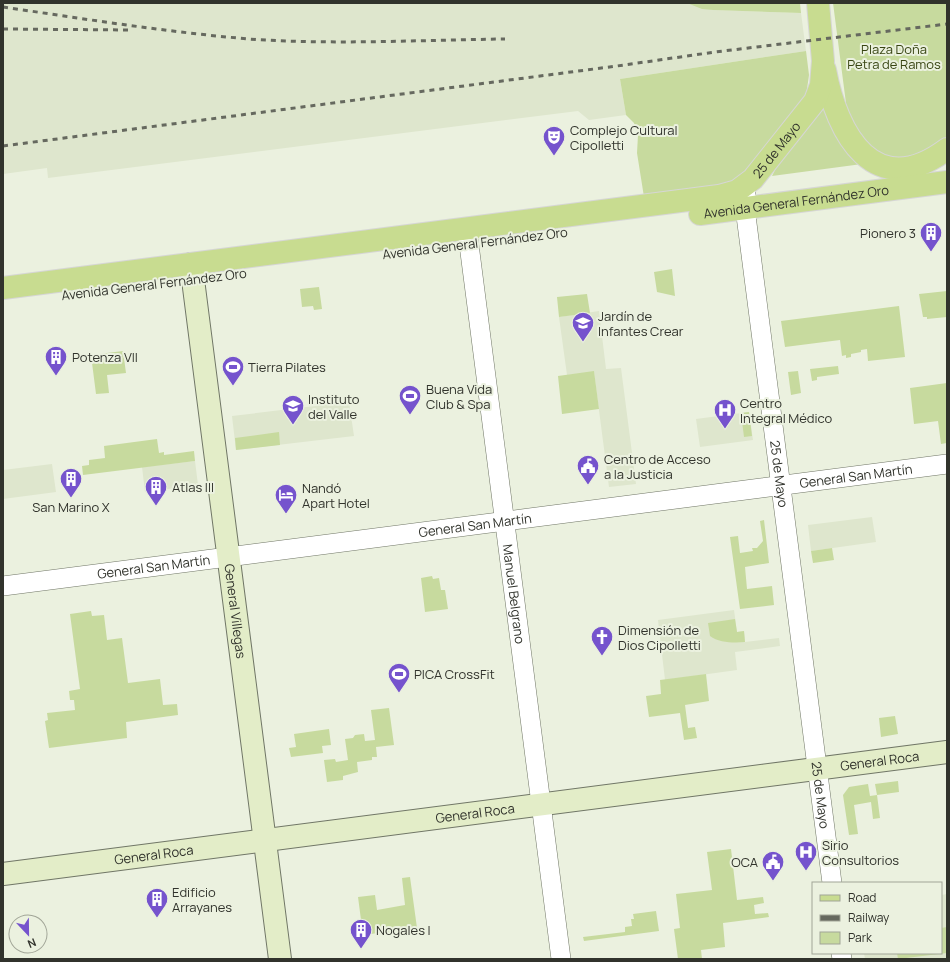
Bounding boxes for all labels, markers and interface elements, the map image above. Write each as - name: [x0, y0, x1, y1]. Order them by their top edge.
- park label: Plaza Doña Petra de Ramos: [847, 40, 941, 73]
- street label: 25 de Mayo: [748, 117, 805, 182]
- place label: Complejo Cultural Cipolletti: [570, 121, 678, 154]
- theatre icon: Complejo Cultural Cipolletti: [541, 124, 567, 157]
- street label: Avenida General Fernández Oro: [702, 181, 890, 222]
- building icon: Pionero 3: [918, 220, 944, 253]
- street label: Avenida General Fernández Oro: [381, 223, 569, 263]
- place label: Pionero 3: [860, 224, 916, 242]
- street label: Avenida General Fernández Oro: [60, 264, 248, 304]
- place label: Jardín de Infantes Crear: [598, 307, 684, 340]
- school or university icon: Jardín de Infantes Crear: [570, 310, 596, 343]
- building icon: Potenza VII: [43, 344, 69, 377]
- place label: Potenza VII: [72, 348, 138, 366]
- sports icon: Tierra Pilates: [220, 354, 246, 387]
- place label: Tierra Pilates: [248, 358, 326, 376]
- place label: Buena Vida Club & Spa: [426, 380, 492, 413]
- sports icon: Buena Vida Club & Spa: [397, 383, 423, 416]
- place label: Instituto del Valle: [308, 390, 360, 423]
- school or university icon: Instituto del Valle: [280, 393, 306, 426]
- place label: Centro Integral Médico: [740, 394, 833, 427]
- hospital icon: Centro Integral Médico: [712, 397, 738, 430]
- street label: 25 de Mayo: [766, 439, 793, 509]
- place label: Centro de Acceso a la Justicia: [604, 450, 711, 483]
- public building icon: Centro de Acceso a la Justicia: [575, 453, 601, 486]
- street label: General San Martín: [798, 460, 913, 492]
- building icon: San Marino X: [58, 466, 84, 499]
- building icon: Atlas III: [143, 474, 169, 507]
- place label: Atlas III: [172, 478, 214, 496]
- place label: Nandó Apart Hotel: [302, 479, 370, 512]
- hotel icon: Nandó Apart Hotel: [273, 482, 299, 515]
- place label: San Marino X: [32, 498, 110, 516]
- street label: General San Martín: [418, 509, 533, 541]
- street label: Manuel Belgrano: [499, 543, 529, 645]
- street label: General San Martín: [96, 550, 211, 583]
- street label: General Villegas: [220, 563, 250, 660]
- place label: Dimensión de Dios Cipolletti: [618, 621, 701, 654]
- church icon: Dimensión de Dios Cipolletti: [589, 624, 615, 657]
- sports icon: PICA CrossFit: [386, 661, 412, 694]
- place label: PICA CrossFit: [414, 665, 495, 683]
- street label: General Roca: [839, 747, 920, 775]
- street label: 25 de Mayo: [807, 760, 834, 830]
- street label: General Roca: [434, 799, 516, 827]
- place label: Sirio Consultorios: [822, 836, 899, 869]
- hospital icon: Sirio Consultorios: [793, 839, 819, 872]
- street label: General Roca: [113, 840, 194, 869]
- public building icon: OCA: [760, 849, 786, 882]
- place label: OCA: [731, 853, 758, 871]
- legend: [812, 882, 942, 954]
- place label: Edificio Arrayanes: [172, 883, 232, 916]
- building icon: Edificio Arrayanes: [144, 886, 170, 919]
- text: Road: [848, 889, 876, 906]
- text: Railway: [848, 909, 890, 926]
- north arrow: [8, 914, 48, 954]
- building icon: Nogales I: [348, 917, 374, 950]
- place label: Nogales I: [376, 921, 431, 939]
- text: Park: [848, 929, 873, 946]
- text: N: [25, 935, 38, 952]

